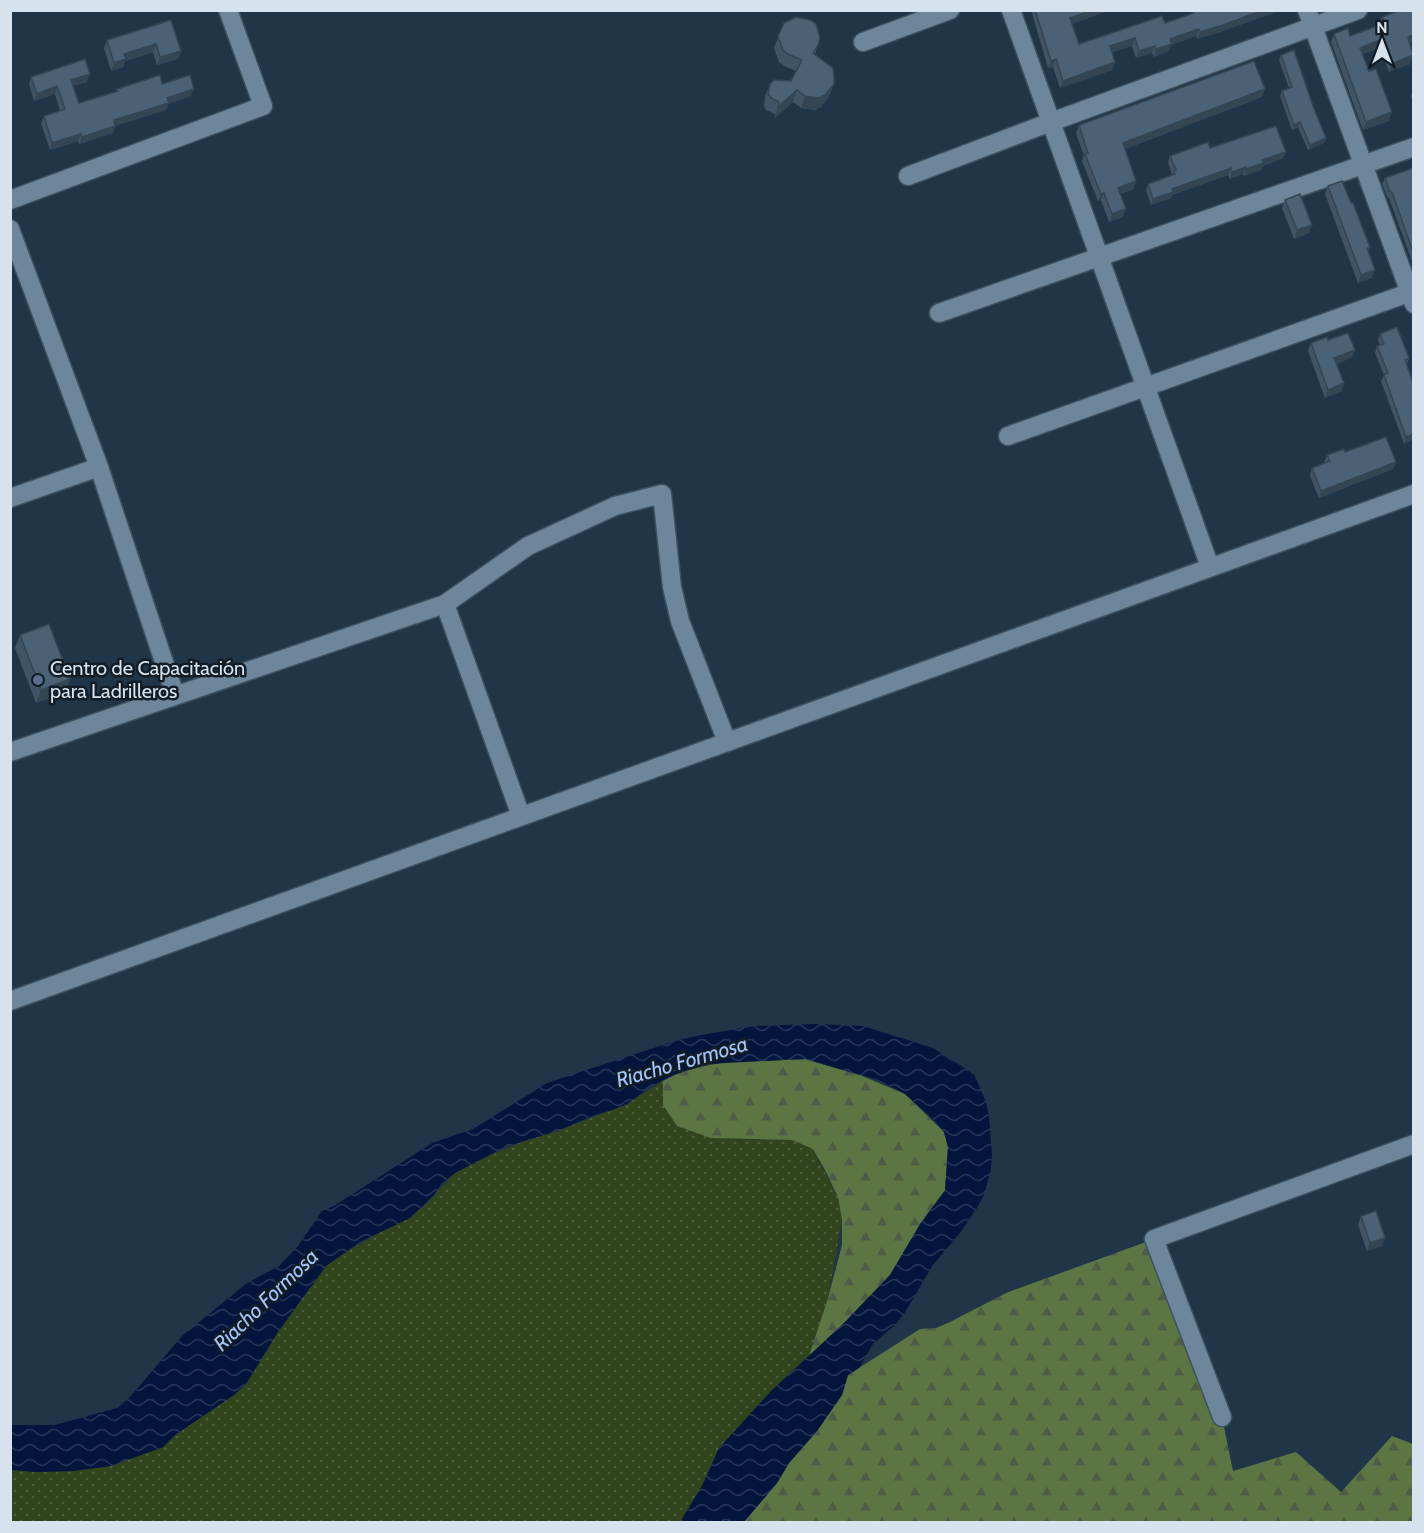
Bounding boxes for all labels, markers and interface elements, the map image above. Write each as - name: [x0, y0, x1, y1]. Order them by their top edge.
- north arrow: [1352, 12, 1412, 72]
- text: N: [1376, 18, 1388, 37]
- place label: Centro de Capacitación para Ladrilleros: [50, 656, 245, 703]
- marker: Centro de Capacitación para Ladrilleros: [31, 673, 45, 687]
- water label: Riacho Formosa: [613, 1031, 751, 1092]
- water label: Riacho Formosa: [208, 1243, 323, 1356]

